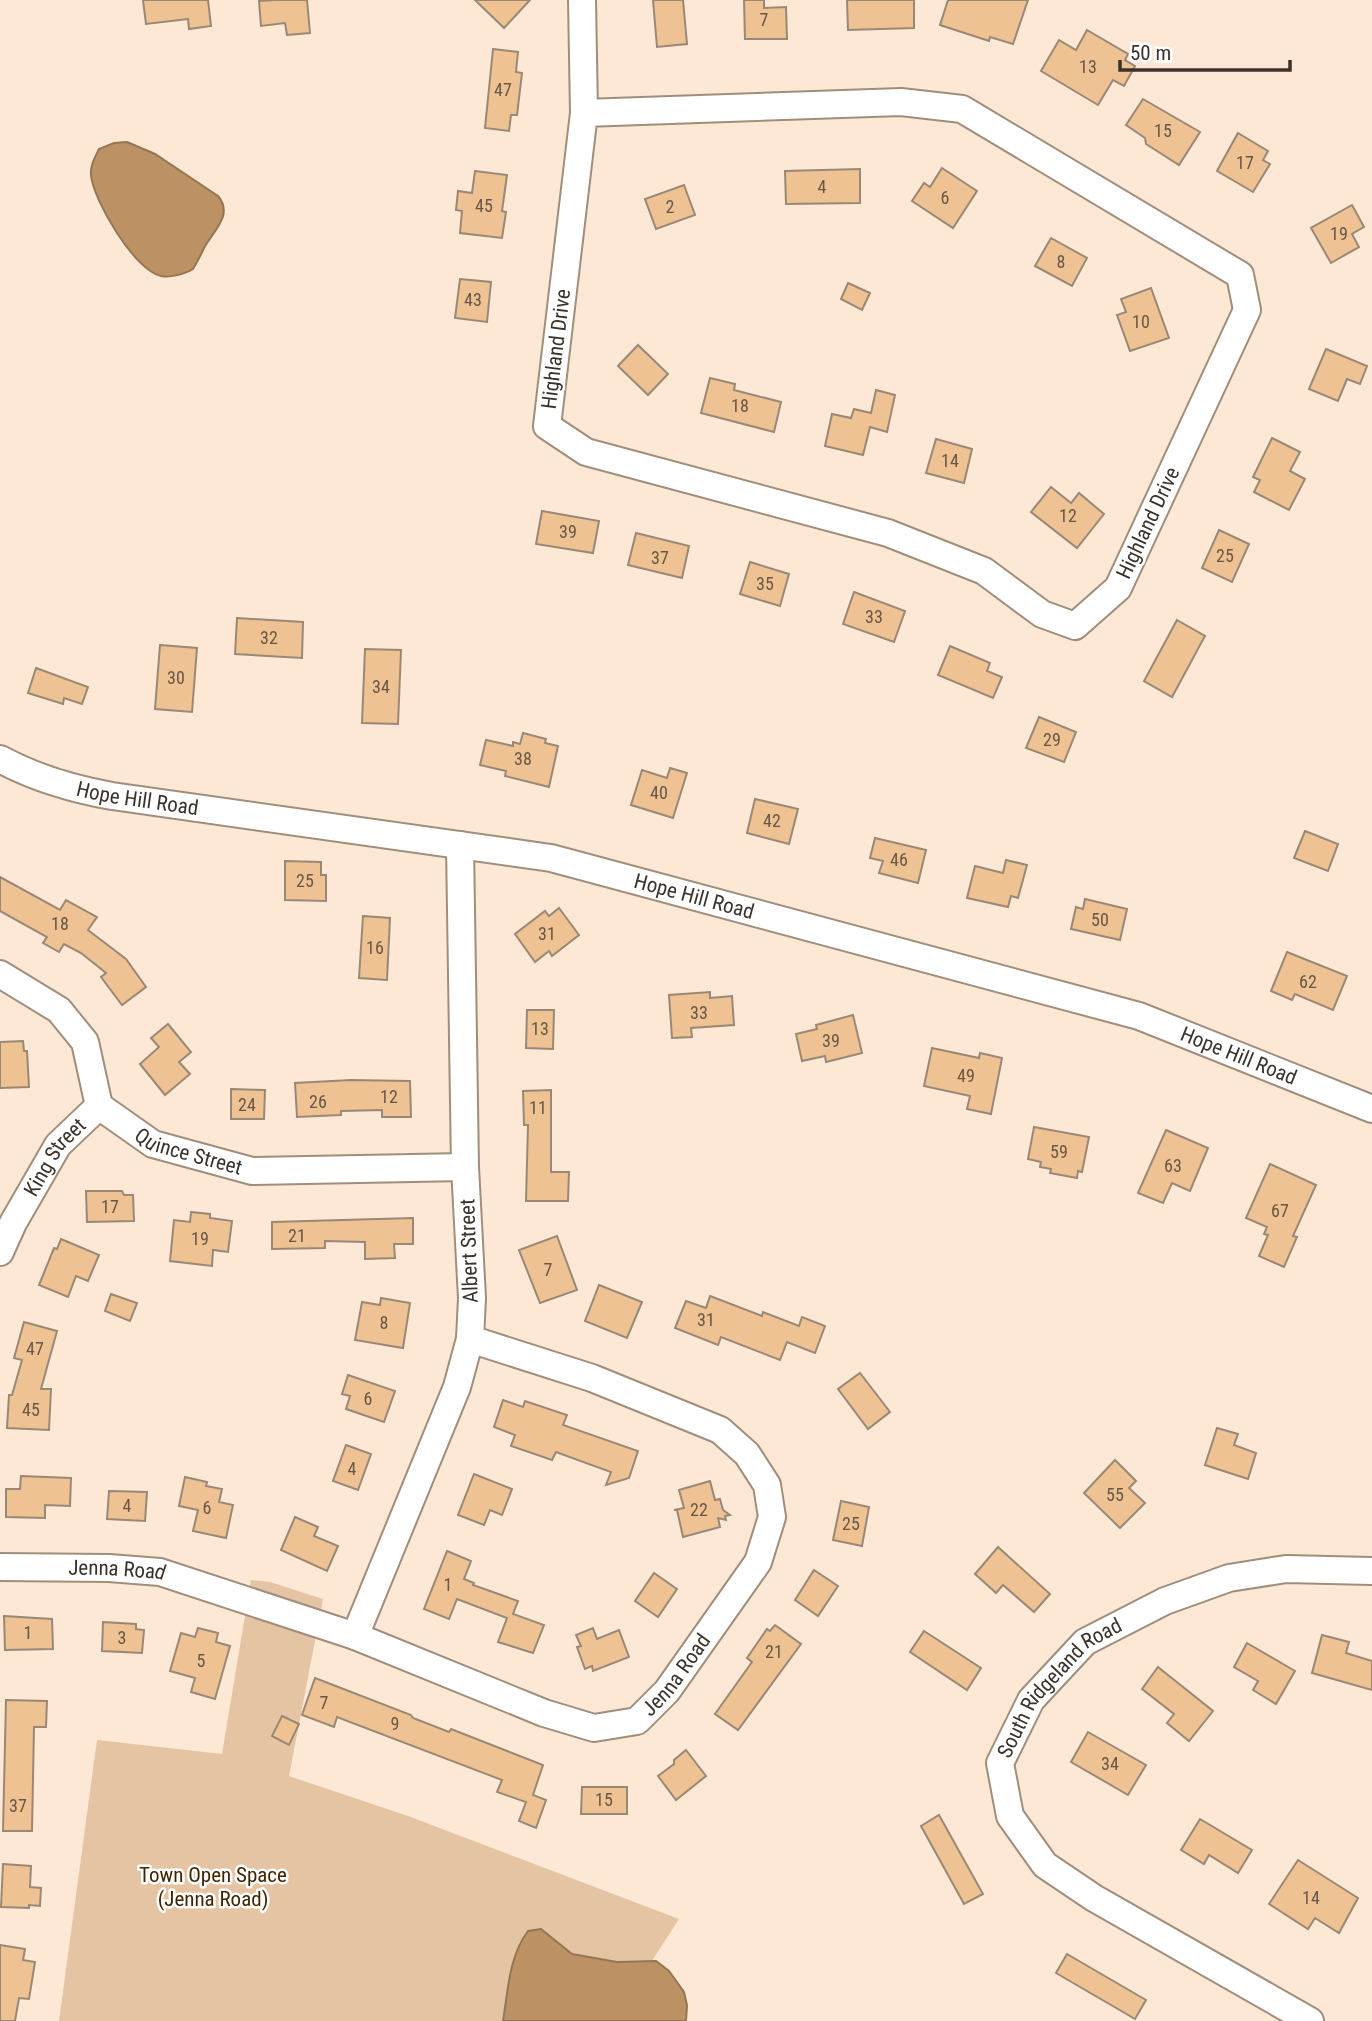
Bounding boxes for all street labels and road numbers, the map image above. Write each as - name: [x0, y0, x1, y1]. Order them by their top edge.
- street label: Highland Drive: [537, 288, 575, 410]
- street label: Highland Drive: [1112, 463, 1184, 583]
- street label: Hope Hill Road: [74, 777, 200, 820]
- street label: Hope Hill Road: [632, 869, 757, 924]
- street label: Hope Hill Road: [1177, 1022, 1300, 1090]
- street label: King Street: [19, 1113, 91, 1201]
- street label: Quince Street: [130, 1123, 245, 1180]
- street label: Albert Street: [455, 1198, 483, 1304]
- street label: Jenna Road: [68, 1556, 169, 1585]
- street label: South Ridgeland Road: [992, 1613, 1126, 1762]
- street label: Jenna Road: [637, 1629, 715, 1721]

